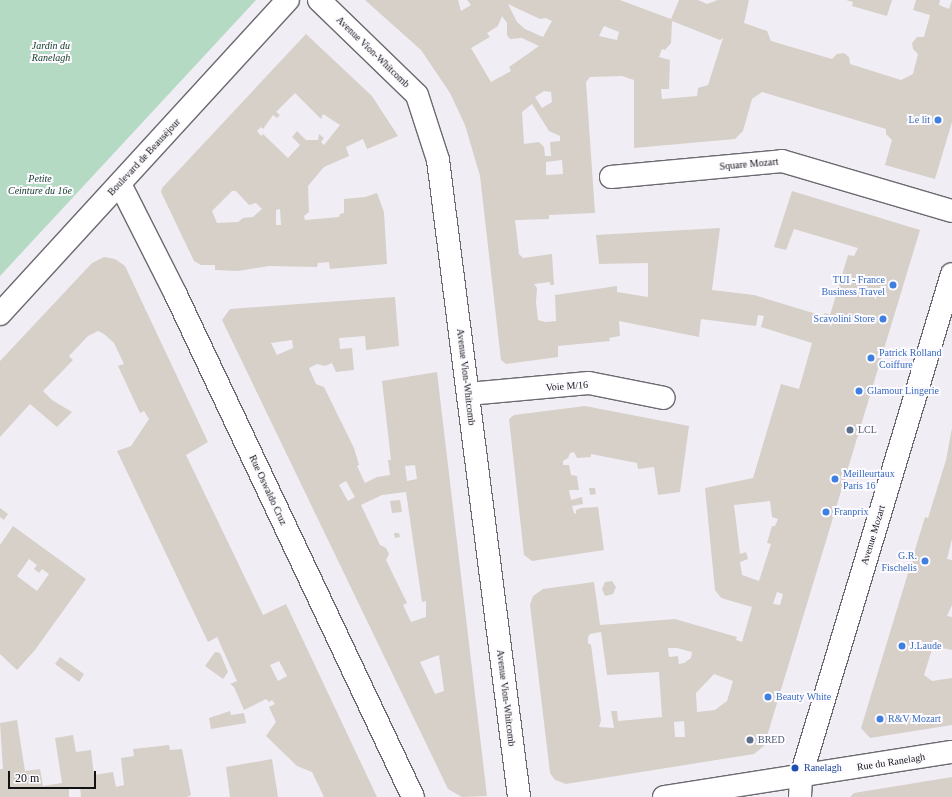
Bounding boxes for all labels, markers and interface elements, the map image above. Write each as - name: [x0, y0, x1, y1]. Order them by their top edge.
- street label: Avenue Vion-Whitcomb: [334, 14, 412, 90]
- park label: Jardin du Ranelagh: [32, 39, 70, 62]
- place label: Le lit: [909, 114, 930, 126]
- marker: Le lit: [933, 115, 943, 125]
- street label: Boulevard de Beauséjour: [105, 116, 183, 198]
- street label: Square Mozart: [719, 155, 779, 173]
- park label: Petite Ceinture du 16e: [8, 172, 72, 196]
- place label: TUI - France Business Travel: [821, 273, 885, 296]
- marker: TUI - France Business Travel: [888, 280, 898, 290]
- place label: Scavolini Store: [814, 313, 875, 325]
- marker: Scavolini Store: [878, 314, 888, 324]
- street label: Avenue Vion-Whitcomb: [454, 328, 478, 426]
- place label: Patrick Rolland Coiffure: [879, 346, 941, 370]
- marker: Patrick Rolland Coiffure: [866, 353, 876, 363]
- street label: Voie M/16: [545, 379, 589, 393]
- place label: Glamour Lingerie: [867, 385, 939, 397]
- marker: Glamour Lingerie: [854, 386, 864, 396]
- place label: LCL: [858, 424, 877, 436]
- marker: LCL: [845, 425, 855, 435]
- street label: Rue Oswaldo Cruz: [246, 453, 290, 527]
- place label: Meilleurtaux Paris 16: [843, 467, 895, 490]
- marker: Meilleurtaux Paris 16: [830, 474, 840, 484]
- street label: Avenue Mozart: [858, 504, 888, 566]
- place label: Franprix: [834, 506, 868, 518]
- marker: Franprix: [821, 507, 831, 517]
- place label: G.R. Fischelis: [881, 549, 917, 572]
- marker: G.R. Fischelis: [920, 556, 930, 566]
- place label: J.Laude: [910, 640, 941, 652]
- marker: J.Laude: [897, 641, 907, 651]
- street label: Avenue Vion-Whitcomb: [494, 649, 518, 747]
- place label: Beauty White: [776, 691, 831, 703]
- marker: Beauty White: [763, 692, 773, 702]
- place label: R&V Mozart: [888, 713, 941, 725]
- marker: R&V Mozart: [875, 714, 885, 724]
- place label: BRED: [758, 734, 785, 746]
- marker: BRED: [745, 735, 755, 745]
- street label: Rue du Ranelagh: [856, 751, 926, 773]
- marker: Ranelagh: [789, 762, 801, 774]
- place label: Ranelagh: [804, 762, 842, 774]
- scale bar: [10, 763, 98, 789]
- text: 20 m: [15, 771, 39, 785]

